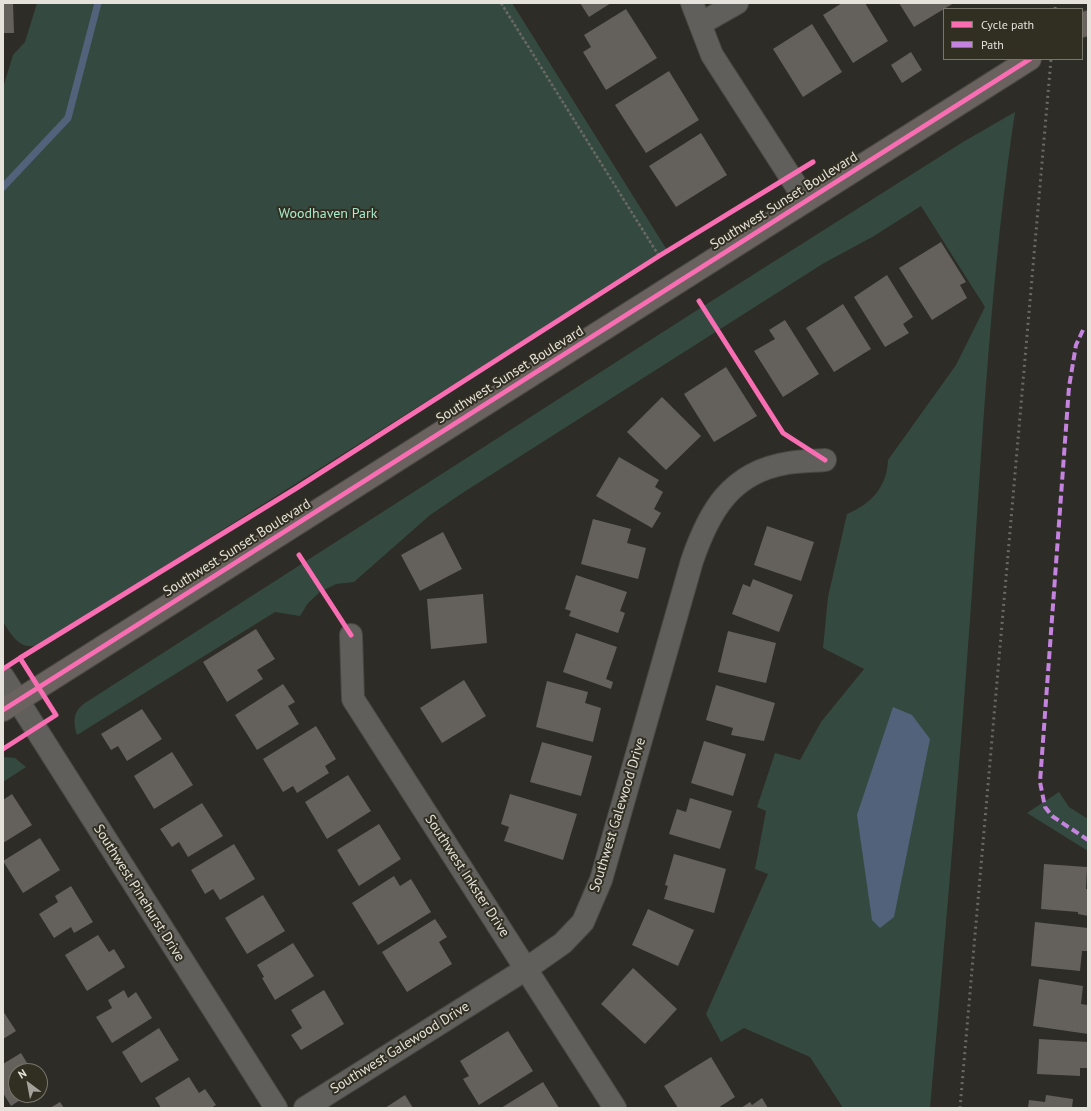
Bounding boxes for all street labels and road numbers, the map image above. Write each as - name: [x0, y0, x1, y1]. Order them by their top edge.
- street label: Southwest Sunset Boulevard: [707, 149, 861, 253]
- street label: Southwest Sunset Boulevard: [433, 323, 587, 427]
- street label: Southwest Sunset Boulevard: [160, 496, 314, 600]
- street label: Southwest Galewood Drive: [586, 736, 650, 894]
- street label: Southwest Inkster Drive: [421, 812, 513, 940]
- street label: Southwest Pinehurst Drive: [90, 821, 188, 965]
- street label: Southwest Galewood Drive: [327, 998, 473, 1098]

